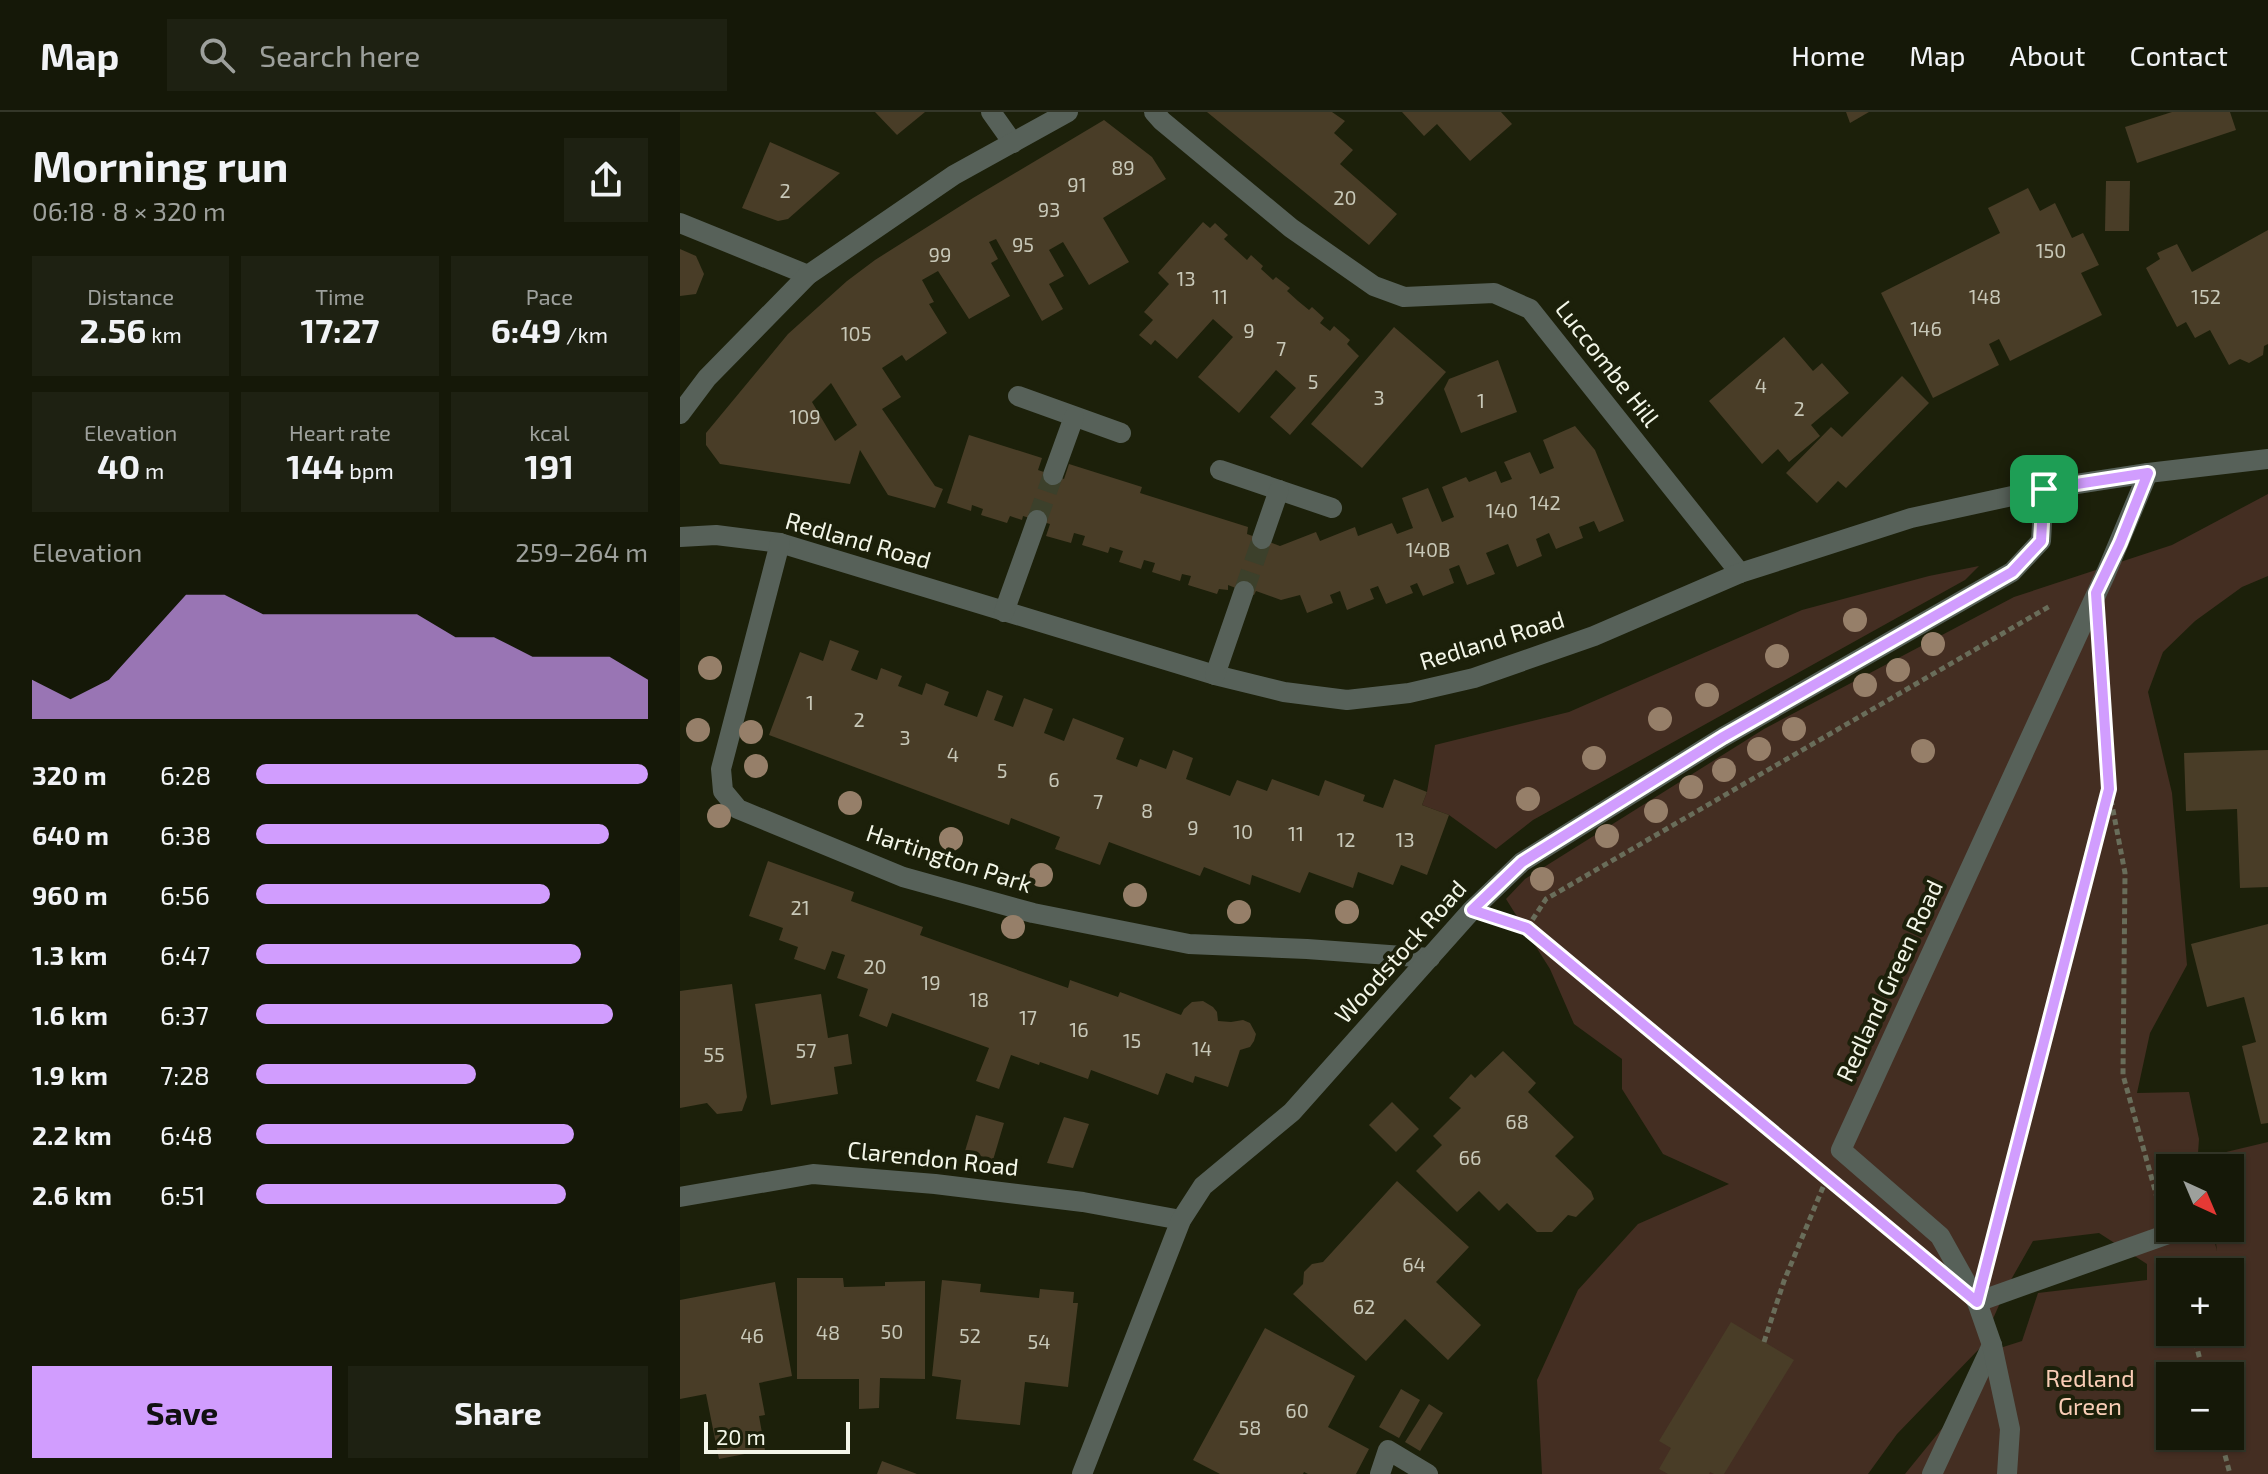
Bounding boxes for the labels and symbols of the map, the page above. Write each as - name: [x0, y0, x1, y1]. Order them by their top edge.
- house number: 89: [1111, 155, 1135, 179]
- house number: 91: [1067, 172, 1087, 196]
- house number: 2: [779, 178, 791, 202]
- house number: 20: [1333, 185, 1357, 209]
- house number: 93: [1038, 197, 1060, 221]
- house number: 95: [1012, 232, 1034, 256]
- house number: 150: [2036, 238, 2066, 262]
- house number: 99: [929, 242, 951, 266]
- house number: 13: [1176, 266, 1196, 290]
- house number: 11: [1212, 284, 1228, 308]
- house number: 148: [1969, 284, 2001, 308]
- house number: 152: [2191, 284, 2221, 308]
- street label: Luccombe Hill: [1550, 294, 1666, 432]
- house number: 146: [1910, 316, 1942, 340]
- house number: 9: [1243, 318, 1255, 342]
- house number: 105: [841, 321, 871, 345]
- house number: 7: [1276, 336, 1286, 360]
- house number: 5: [1308, 369, 1318, 393]
- house number: 4: [1755, 373, 1767, 397]
- house number: 3: [1373, 385, 1385, 409]
- house number: 1: [1477, 388, 1485, 412]
- house number: 2: [1793, 396, 1805, 420]
- house number: 109: [789, 404, 821, 428]
- pin: [2010, 455, 2078, 523]
- house number: 142: [1529, 490, 1561, 514]
- house number: 140: [1486, 498, 1518, 522]
- street label: Redland Road: [782, 505, 934, 574]
- house number: 140B: [1406, 537, 1450, 561]
- street label: Redland Road: [1416, 604, 1568, 675]
- house number: 1: [806, 690, 814, 714]
- house number: 2: [853, 707, 865, 731]
- house number: 3: [899, 725, 911, 749]
- house number: 4: [947, 742, 959, 766]
- house number: 5: [997, 758, 1007, 782]
- house number: 6: [1048, 767, 1060, 791]
- house number: 7: [1093, 789, 1103, 813]
- house number: 8: [1141, 798, 1153, 822]
- house number: 9: [1187, 815, 1199, 839]
- street label: Hartington Park: [863, 817, 1036, 898]
- house number: 10: [1233, 819, 1253, 843]
- house number: 11: [1288, 821, 1304, 845]
- house number: 12: [1336, 827, 1356, 851]
- house number: 13: [1395, 827, 1415, 851]
- street label: Woodstock Road: [1328, 873, 1472, 1029]
- street label: Redland Green Road: [1829, 875, 1948, 1086]
- house number: 21: [790, 895, 810, 919]
- house number: 20: [863, 954, 887, 978]
- house number: 19: [921, 970, 941, 994]
- house number: 18: [969, 987, 989, 1011]
- house number: 17: [1019, 1005, 1037, 1029]
- house number: 16: [1069, 1017, 1089, 1041]
- house number: 15: [1123, 1028, 1141, 1052]
- house number: 14: [1192, 1036, 1212, 1060]
- house number: 57: [796, 1038, 816, 1062]
- house number: 55: [703, 1042, 725, 1066]
- house number: 68: [1505, 1109, 1529, 1133]
- street label: Clarendon Road: [846, 1134, 1020, 1181]
- house number: 66: [1459, 1145, 1481, 1169]
- north arrow: [2156, 1154, 2244, 1242]
- house number: 64: [1402, 1252, 1426, 1276]
- house number: 62: [1353, 1294, 1375, 1318]
- house number: 50: [881, 1319, 903, 1343]
- house number: 48: [816, 1320, 840, 1344]
- house number: 46: [740, 1323, 764, 1347]
- house number: 52: [959, 1323, 981, 1347]
- house number: 54: [1027, 1329, 1051, 1353]
- park label: Redland Green: [2045, 1363, 2135, 1420]
- house number: 60: [1285, 1398, 1309, 1422]
- house number: 58: [1239, 1415, 1261, 1439]
- scale bar: [704, 1418, 850, 1454]

